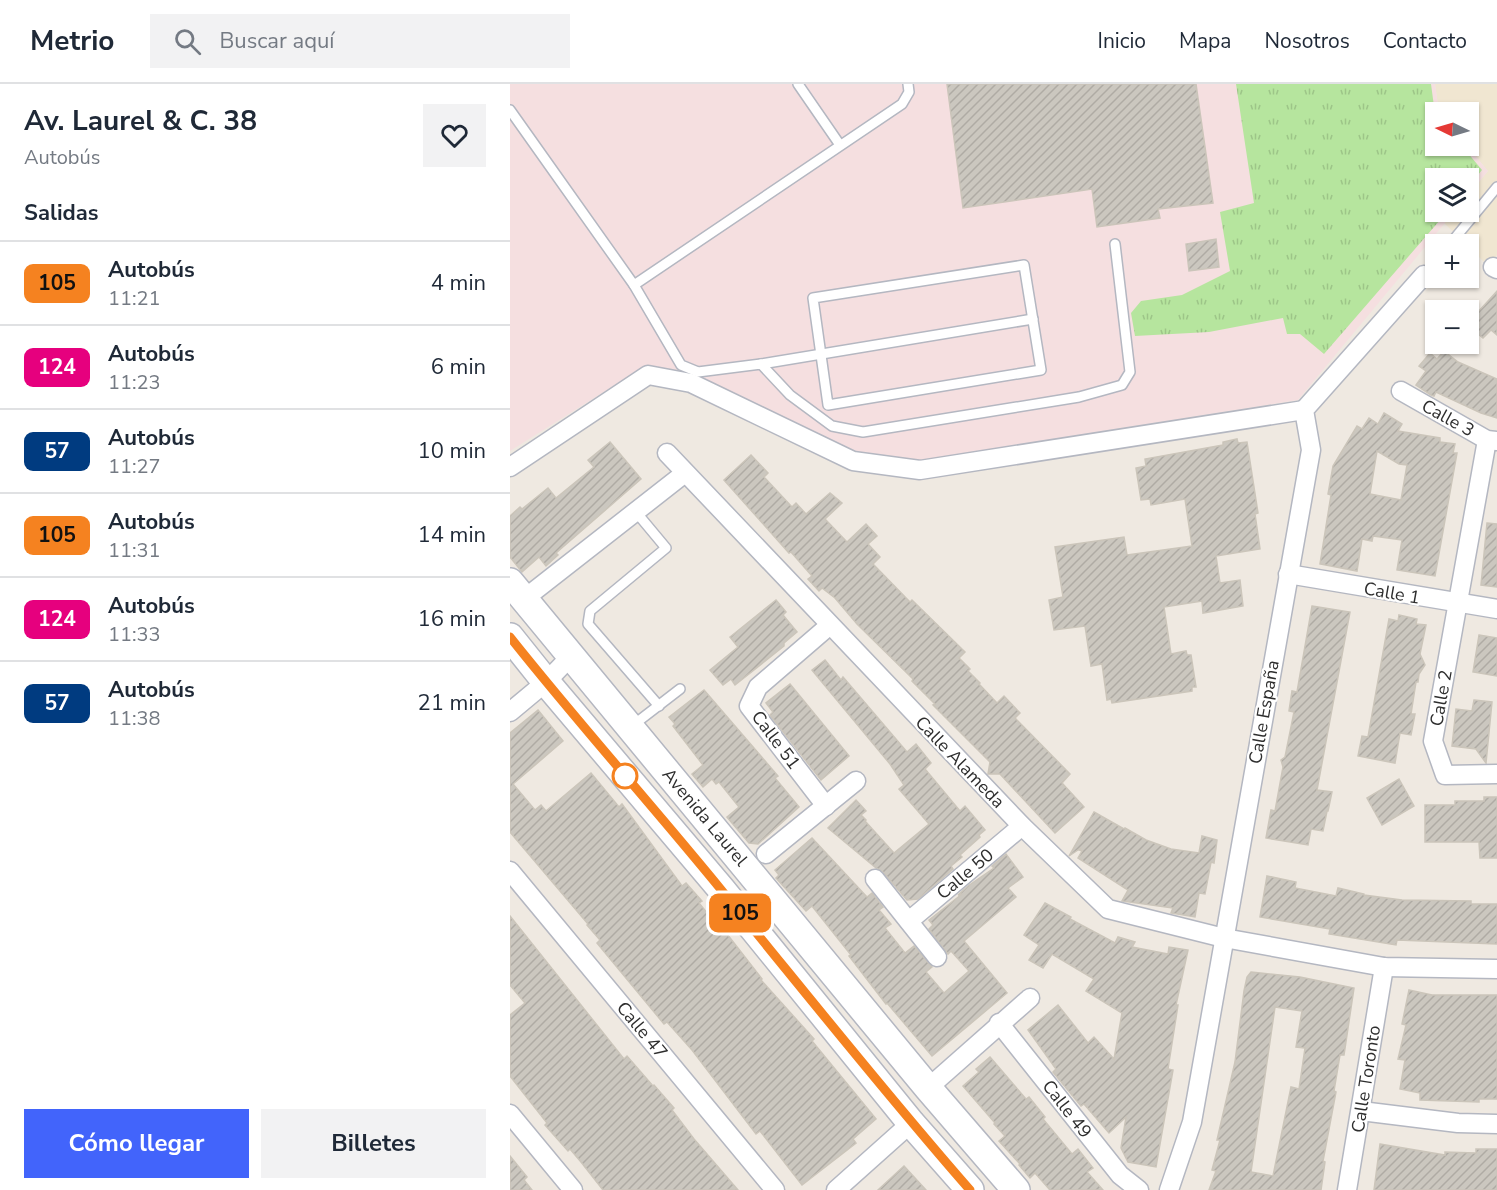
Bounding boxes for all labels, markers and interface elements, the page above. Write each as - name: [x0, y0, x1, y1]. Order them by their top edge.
- search box: [150, 14, 570, 68]
- text: Metrio: [30, 22, 114, 60]
- icon: search: [171, 25, 204, 58]
- text: Buscar aquí: [219, 26, 334, 56]
- text: Inicio: [1098, 27, 1146, 55]
- text: Mapa: [1179, 27, 1231, 55]
- text: Nosotros: [1264, 27, 1350, 55]
- text: Contacto: [1383, 27, 1467, 55]
- text: Av. Laurel & C. 38: [24, 102, 257, 140]
- north arrow: [1425, 102, 1479, 156]
- map controls: [1425, 102, 1479, 354]
- button: heart: [423, 104, 486, 167]
- text: Autobús: [24, 144, 100, 171]
- button: layers: [1425, 168, 1479, 222]
- text: Salidas: [24, 198, 99, 228]
- button: +: [1425, 234, 1479, 288]
- text: Autobús: [108, 255, 195, 285]
- text: 4 min: [431, 268, 486, 298]
- text: 105: [38, 269, 76, 297]
- text: 11:21: [108, 285, 161, 312]
- button: −: [1425, 300, 1479, 354]
- text: Autobús: [108, 339, 195, 369]
- text: 6 min: [431, 352, 486, 382]
- text: 124: [38, 353, 76, 381]
- text: 11:23: [108, 369, 161, 396]
- street label: Calle 3: [1417, 394, 1479, 442]
- text: Autobús: [108, 423, 195, 453]
- text: 10 min: [418, 436, 486, 466]
- text: 57: [44, 437, 70, 465]
- text: 11:27: [108, 453, 161, 480]
- text: Autobús: [108, 507, 195, 537]
- text: 14 min: [418, 520, 486, 550]
- text: 105: [38, 521, 76, 549]
- text: 11:31: [108, 537, 161, 564]
- street label: Calle 1: [1362, 576, 1422, 610]
- text: Autobús: [108, 591, 195, 621]
- text: 16 min: [418, 604, 486, 634]
- text: 124: [38, 605, 76, 633]
- text: 11:33: [108, 621, 161, 648]
- street label: Calle España: [1243, 658, 1285, 766]
- street label: Calle 2: [1424, 668, 1458, 728]
- text: Autobús: [108, 675, 195, 705]
- text: 21 min: [418, 688, 486, 718]
- text: 57: [44, 689, 70, 717]
- text: 11:38: [108, 705, 161, 732]
- street label: Calle 51: [746, 706, 806, 774]
- street label: Calle Alameda: [910, 711, 1010, 813]
- unlabelled marker: [612, 763, 638, 789]
- street label: Avenida Laurel: [657, 763, 754, 872]
- street label: Calle 50: [931, 843, 999, 905]
- line badge: 105: [706, 894, 774, 932]
- text: 105: [721, 899, 759, 927]
- street label: Calle 47: [611, 996, 673, 1064]
- street label: Calle Toronto: [1346, 1024, 1386, 1134]
- street label: Calle 49: [1037, 1075, 1097, 1143]
- button: Cómo llegar: [24, 1109, 249, 1178]
- button: Billetes: [261, 1109, 486, 1178]

